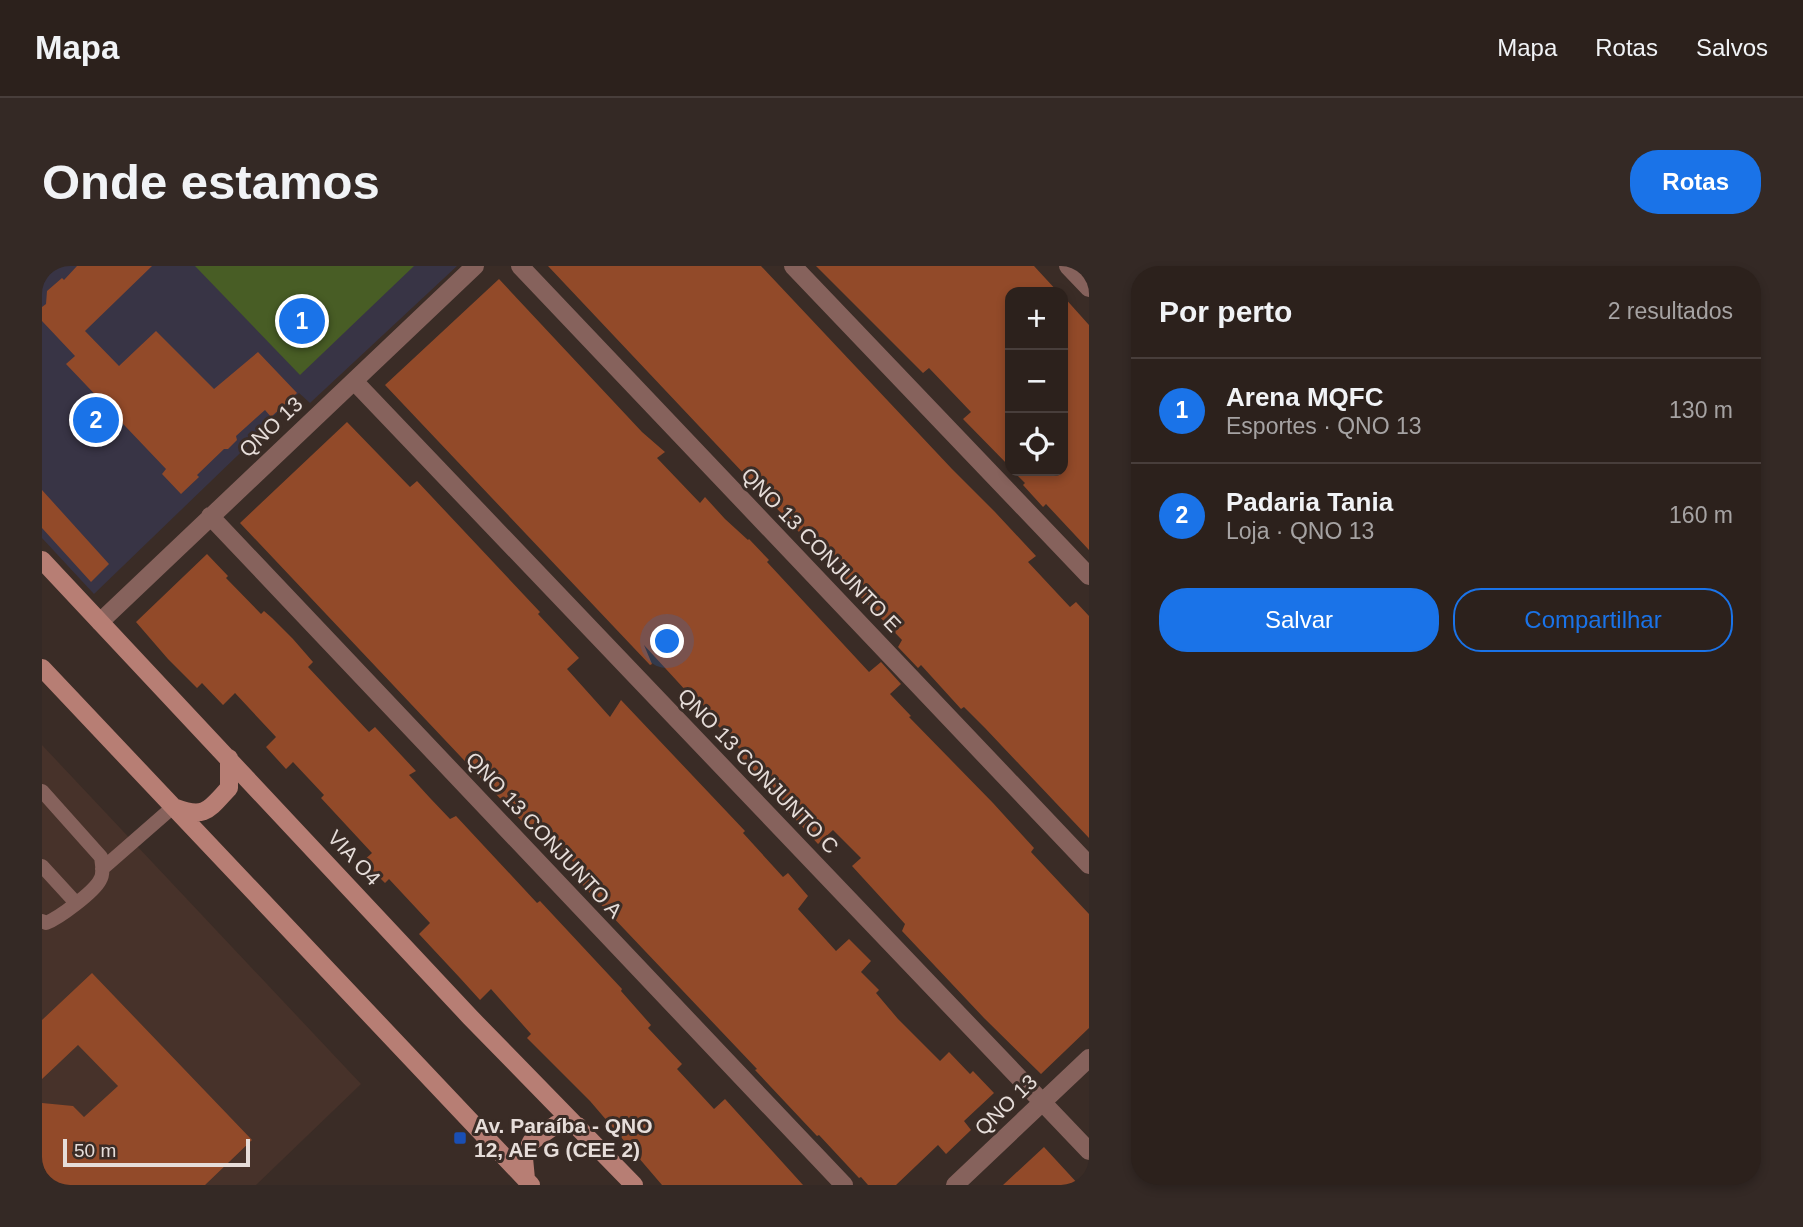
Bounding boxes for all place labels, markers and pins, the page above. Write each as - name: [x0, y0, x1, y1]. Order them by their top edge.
- pin: 1: [279, 295, 325, 347]
- pin: 2: [73, 394, 119, 446]
- place label: Av. Paraíba - QNO 12, AE G (CEE 2): [474, 1114, 653, 1161]
- marker: Av. Paraíba - QNO 12, AE G (CEE 2): [452, 1130, 468, 1146]

